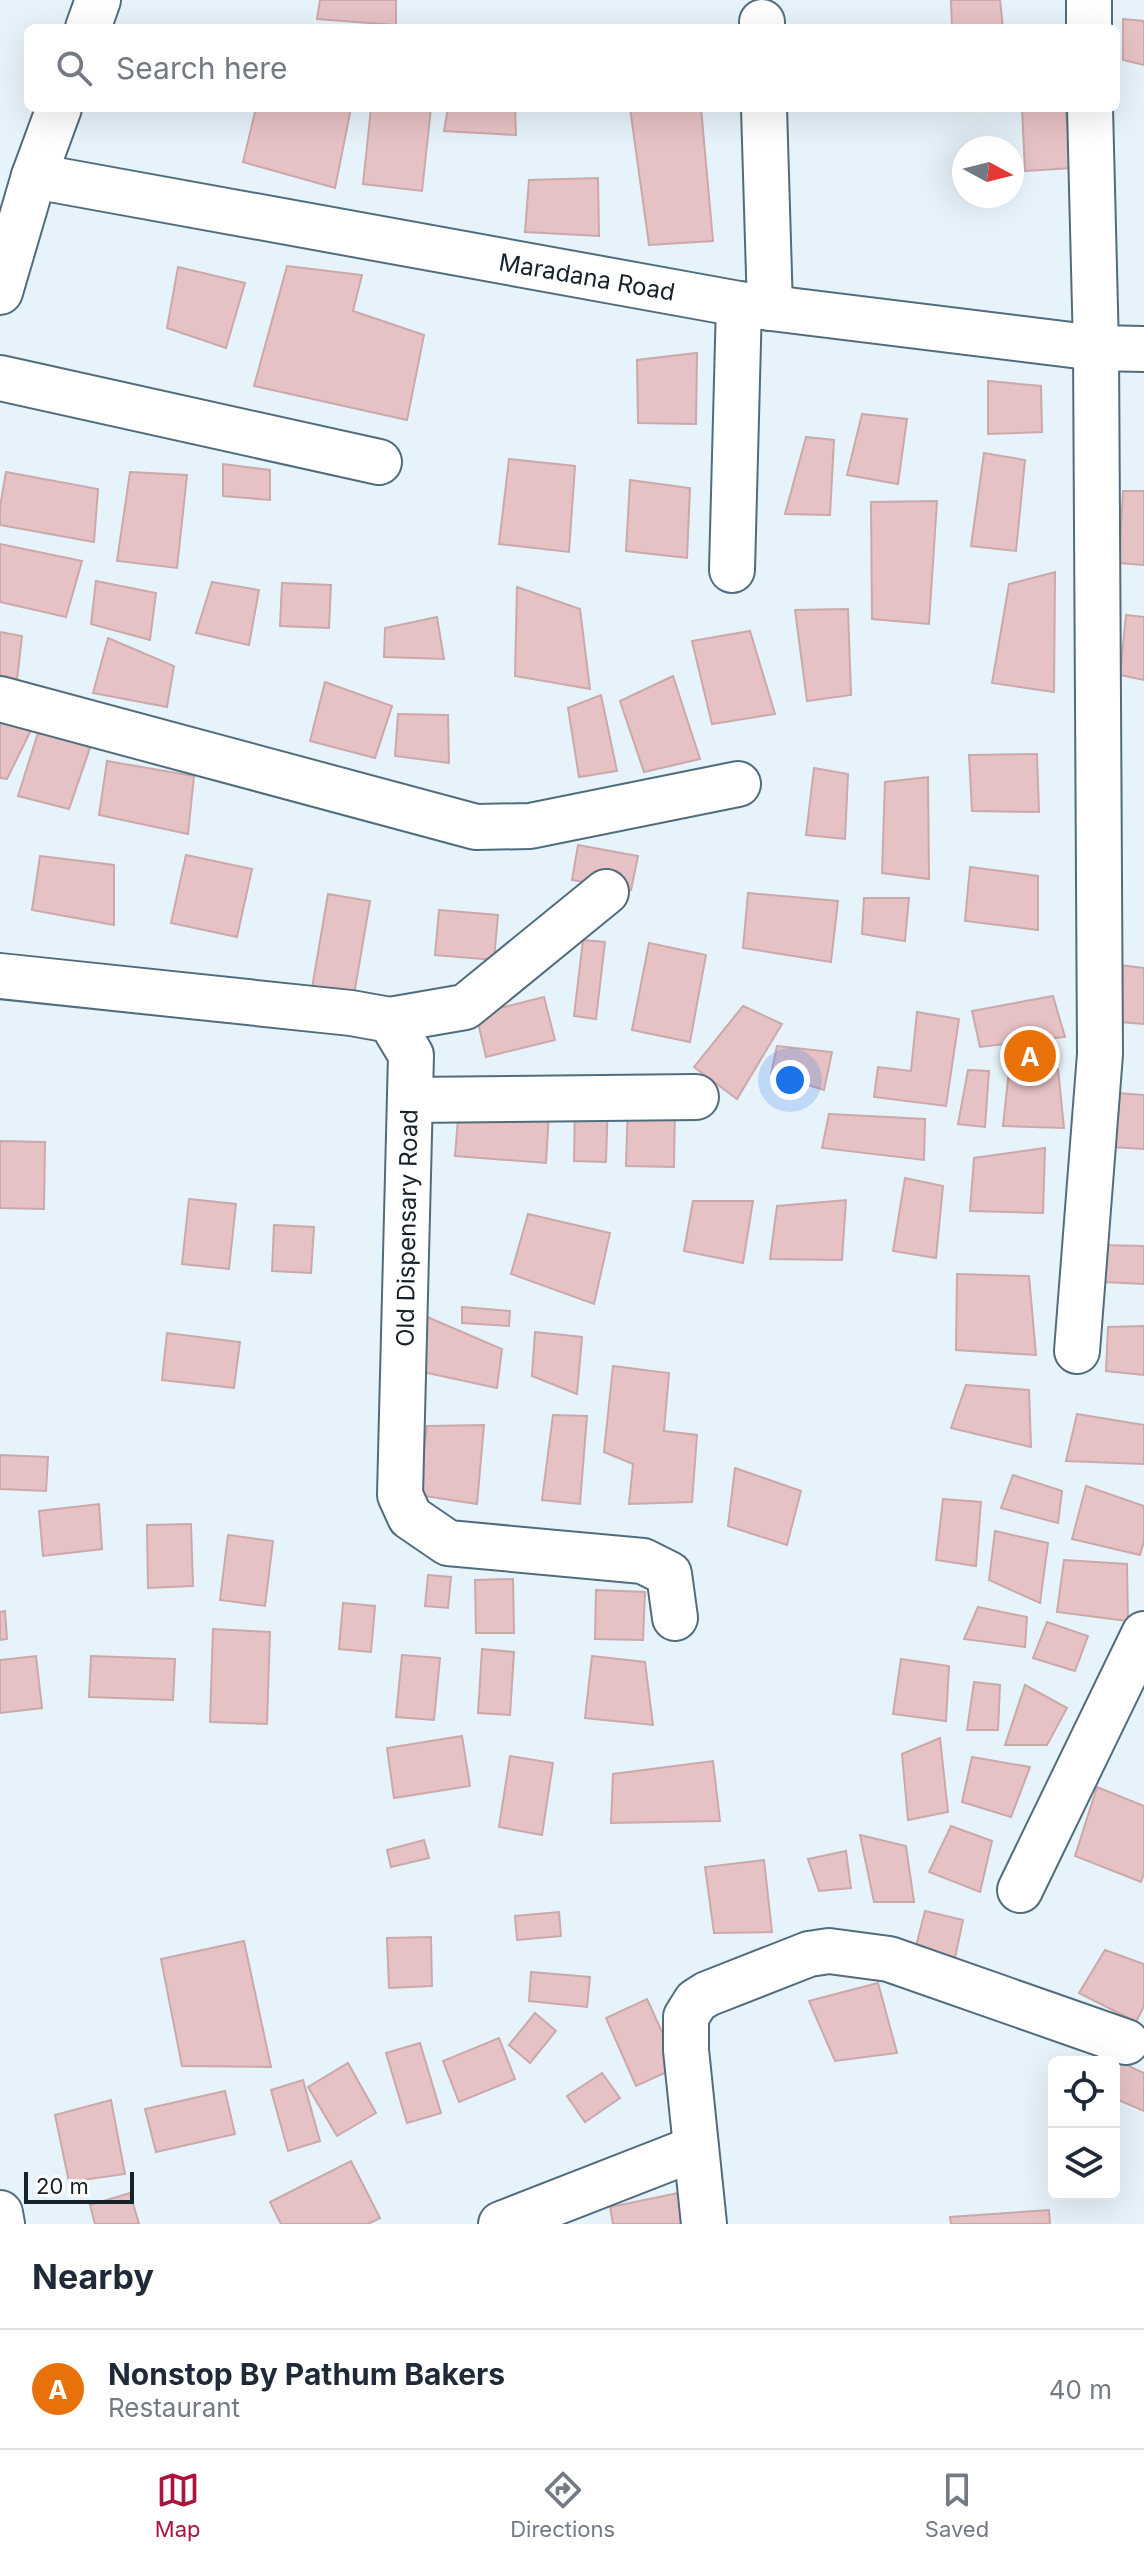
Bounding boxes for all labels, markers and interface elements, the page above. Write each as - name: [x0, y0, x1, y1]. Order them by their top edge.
- search box: [24, 24, 1120, 112]
- icon: search: [52, 46, 96, 90]
- text: Search here: [116, 50, 288, 86]
- north arrow: [952, 136, 1024, 208]
- street label: Maradana Road: [497, 247, 677, 307]
- pin: A: [1004, 1026, 1056, 1086]
- your location: [770, 1060, 810, 1100]
- street label: Old Dispensary Road: [390, 1109, 424, 1347]
- map controls: [1048, 2056, 1120, 2200]
- button: locate: [1048, 2056, 1120, 2128]
- button: layers: [1048, 2128, 1120, 2200]
- scale bar: [24, 2168, 134, 2204]
- text: 20 m: [36, 2173, 89, 2199]
- text: Nearby: [32, 2256, 154, 2297]
- text: Nonstop By Pathum Bakers: [108, 2356, 505, 2392]
- text: A: [48, 2374, 68, 2405]
- text: 40 m: [1049, 2374, 1112, 2405]
- text: Restaurant: [108, 2392, 240, 2423]
- tab: Map: [155, 2468, 201, 2542]
- tab: Directions: [510, 2468, 615, 2542]
- tab: Saved: [925, 2468, 989, 2542]

